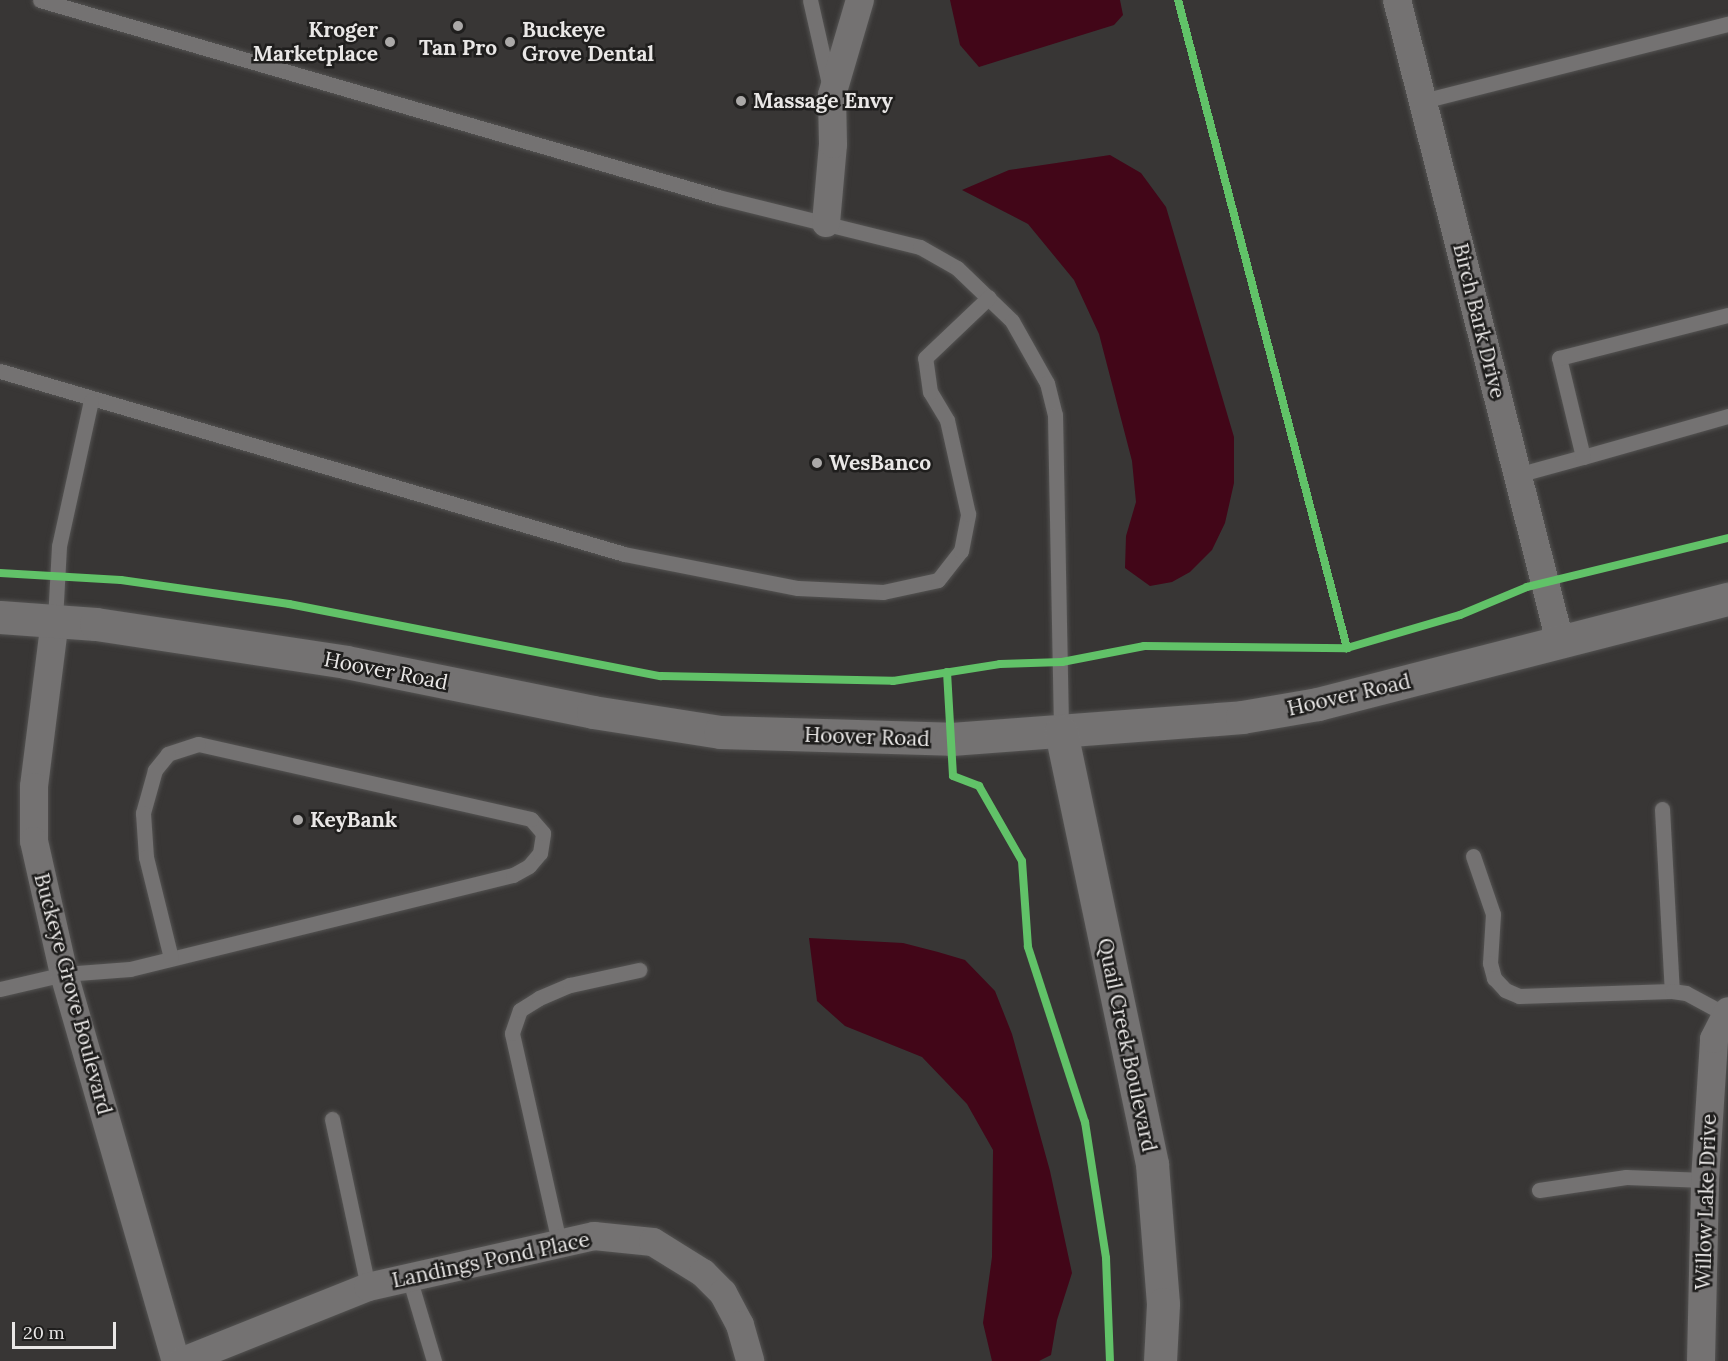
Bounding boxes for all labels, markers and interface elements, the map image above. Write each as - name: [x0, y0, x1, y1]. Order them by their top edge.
- place label: Kroger Marketplace: [253, 17, 378, 67]
- place label: Buckeye Grove Dental: [522, 17, 654, 67]
- marker: Tan Pro: [451, 19, 465, 33]
- marker: Kroger Marketplace: [383, 35, 397, 49]
- place label: Tan Pro: [419, 35, 497, 61]
- marker: Buckeye Grove Dental: [503, 35, 517, 49]
- place label: Massage Envy: [753, 88, 893, 114]
- marker: Massage Envy: [734, 94, 748, 108]
- street label: Birch Bark Drive: [1448, 241, 1510, 401]
- place label: WesBanco: [829, 450, 931, 476]
- marker: WesBanco: [810, 456, 824, 470]
- street label: Hoover Road: [322, 647, 450, 695]
- street label: Hoover Road: [1285, 669, 1413, 721]
- street label: Hoover Road: [804, 722, 930, 752]
- place label: KeyBank: [310, 807, 397, 833]
- marker: KeyBank: [291, 813, 305, 827]
- street label: Buckeye Grove Boulevard: [29, 871, 117, 1117]
- street label: Quail Creek Boulevard: [1092, 936, 1162, 1154]
- street label: Willow Lake Drive: [1690, 1113, 1722, 1291]
- street label: Landings Pond Place: [390, 1227, 592, 1293]
- scale bar: [15, 1310, 118, 1348]
- text: 20 m: [23, 1321, 65, 1344]

